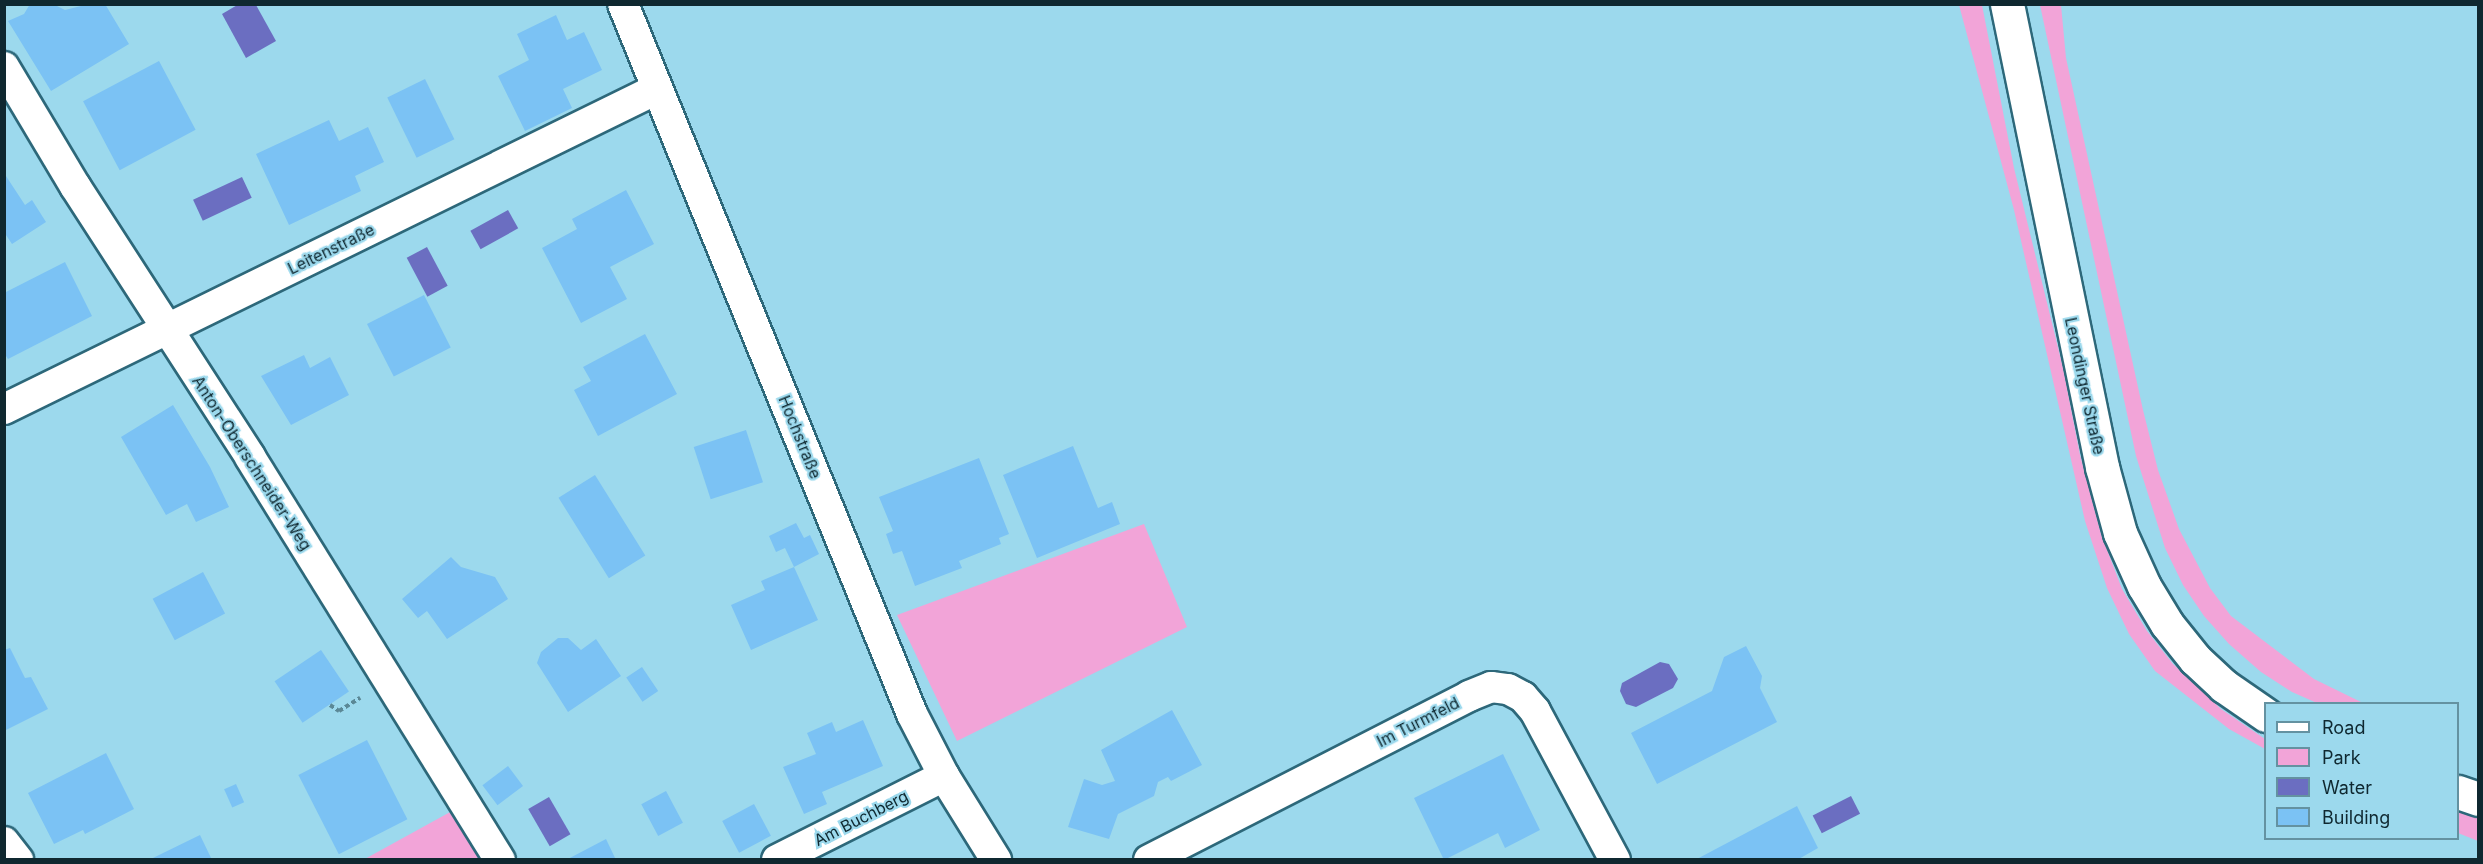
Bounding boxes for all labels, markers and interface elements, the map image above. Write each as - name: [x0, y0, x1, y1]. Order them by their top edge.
- street label: Leitenstraße: [285, 220, 377, 278]
- street label: Leondinger Straße: [2061, 316, 2109, 456]
- street label: Anton-Oberschneider-Weg: [188, 372, 316, 554]
- street label: Hochstraße: [775, 393, 825, 481]
- street label: Im Turmfeld: [1373, 693, 1463, 751]
- legend: [2264, 702, 2459, 840]
- text: Road: [2322, 717, 2365, 738]
- text: Park: [2322, 747, 2361, 768]
- text: Water: [2322, 777, 2372, 798]
- street label: Am Buchberg: [811, 786, 911, 850]
- text: Building: [2322, 807, 2390, 828]

